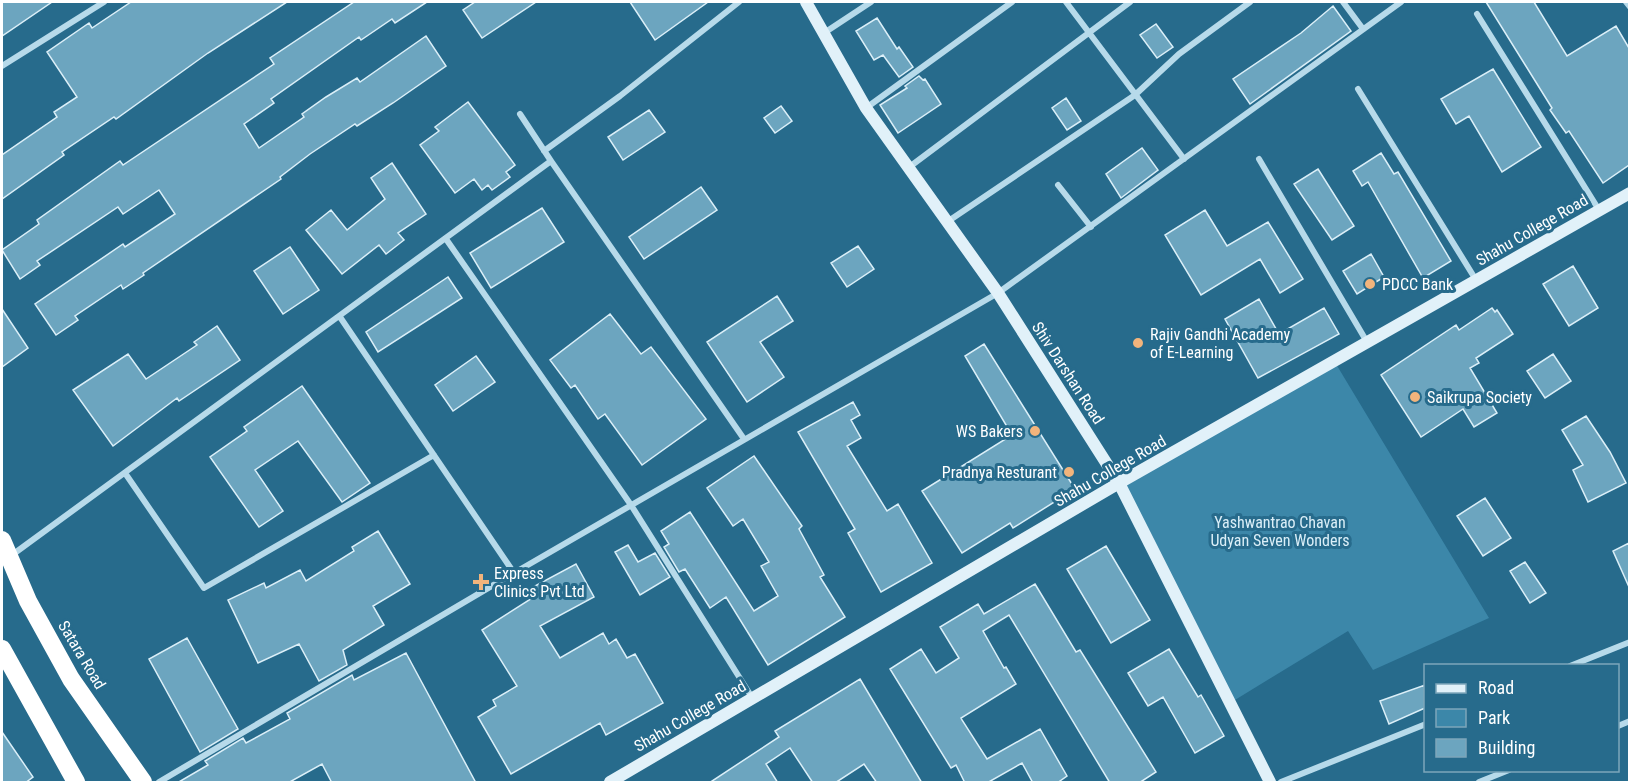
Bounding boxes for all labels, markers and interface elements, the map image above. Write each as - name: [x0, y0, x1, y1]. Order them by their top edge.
- street label: Shahu College Road: [1473, 190, 1591, 270]
- place label: PDCC Bank: [1382, 275, 1454, 294]
- marker: PDCC Bank: [1363, 277, 1377, 291]
- street label: Shiv Darshan Road: [1028, 318, 1108, 428]
- place label: Rajiv Gandhi Academy of E-Learning: [1150, 325, 1291, 362]
- marker: Rajiv Gandhi Academy of E-Learning: [1131, 336, 1145, 350]
- place label: Saikrupa Society: [1427, 388, 1532, 407]
- marker: Saikrupa Society: [1408, 390, 1422, 404]
- place label: WS Bakers: [956, 422, 1023, 441]
- marker: WS Bakers: [1028, 424, 1042, 438]
- street label: Shahu College Road: [1051, 431, 1169, 511]
- place label: Pradnya Resturant: [942, 463, 1057, 482]
- marker: Pradnya Resturant: [1062, 465, 1076, 479]
- park label: Yashwantrao Chavan Udyan Seven Wonders: [1210, 513, 1350, 550]
- place label: Express Clinics Pvt Ltd: [494, 564, 585, 601]
- marker: Express Clinics Pvt Ltd: [472, 573, 490, 591]
- street label: Satara Road: [54, 617, 110, 693]
- legend: [1424, 664, 1619, 772]
- street label: Shahu College Road: [631, 676, 749, 756]
- text: Road: [1478, 677, 1514, 698]
- text: Park: [1478, 707, 1510, 728]
- text: Building: [1478, 737, 1535, 758]

